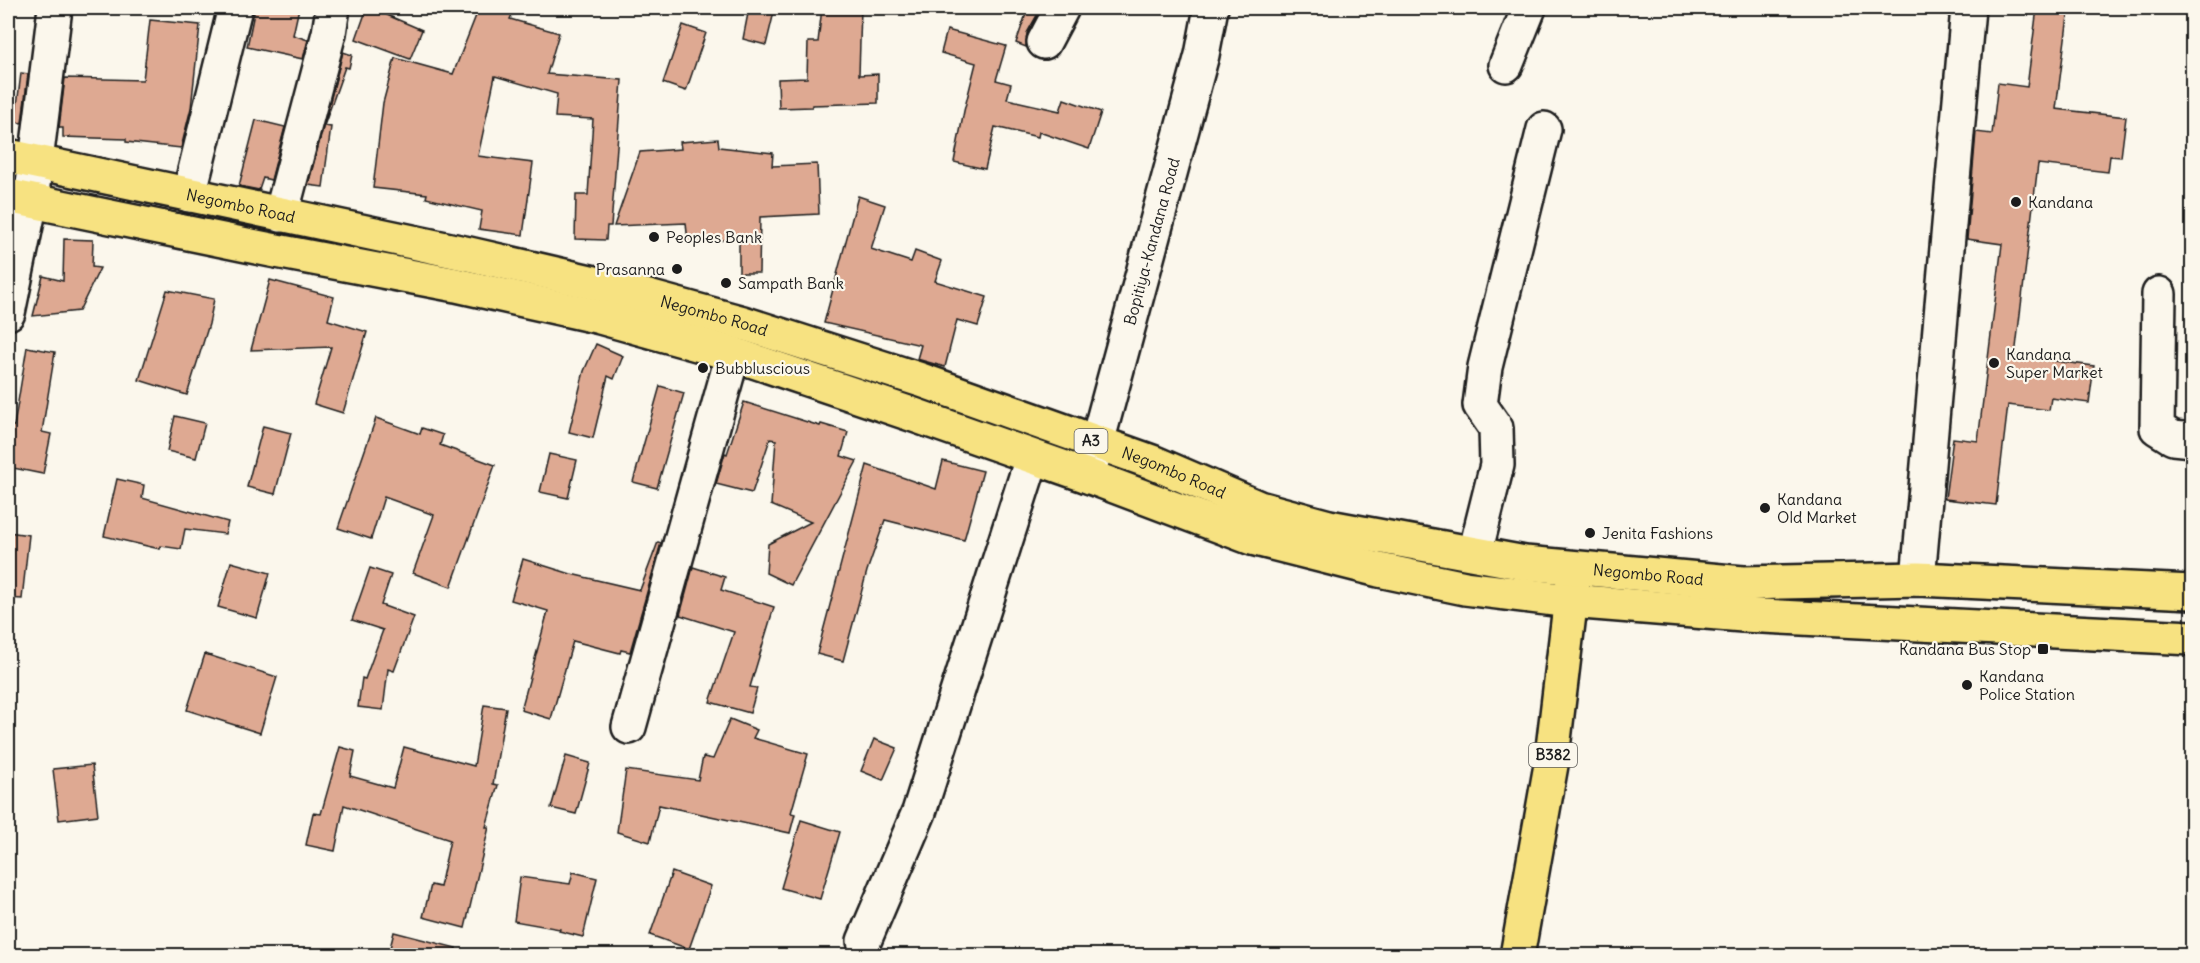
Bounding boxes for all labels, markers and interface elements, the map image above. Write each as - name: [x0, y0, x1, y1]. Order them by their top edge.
- street label: Bopitiya-Kandana Road: [1119, 156, 1184, 327]
- street label: Negombo Road: [185, 184, 297, 227]
- place label: Kandana: [2028, 192, 2093, 212]
- marker: Kandana: [2009, 195, 2023, 209]
- place label: Peoples Bank: [666, 227, 762, 247]
- marker: Peoples Bank: [647, 230, 661, 244]
- place label: Prasanna: [596, 259, 665, 279]
- marker: Prasanna: [670, 262, 684, 276]
- place label: Sampath Bank: [738, 273, 844, 293]
- marker: Sampath Bank: [719, 276, 733, 290]
- street label: Negombo Road: [658, 291, 770, 340]
- place label: Kandana Super Market: [2006, 344, 2104, 382]
- marker: Kandana Super Market: [1987, 356, 2001, 370]
- place label: Bubbluscious: [715, 358, 810, 378]
- marker: Bubbluscious: [696, 361, 710, 375]
- road number: A3: [1074, 429, 1108, 453]
- street label: Negombo Road: [1119, 442, 1229, 503]
- place label: Kandana Old Market: [1777, 489, 1857, 527]
- marker: Kandana Old Market: [1758, 501, 1772, 515]
- place label: Jenita Fashions: [1602, 523, 1713, 543]
- marker: Jenita Fashions: [1583, 526, 1597, 540]
- street label: Negombo Road: [1592, 559, 1704, 589]
- place label: Kandana Bus Stop: [1899, 639, 2031, 659]
- marker: Kandana Bus Stop: [2036, 642, 2050, 656]
- place label: Kandana Police Station: [1979, 666, 2075, 704]
- marker: Kandana Police Station: [1960, 678, 1974, 692]
- road number: B382: [1529, 743, 1577, 767]

